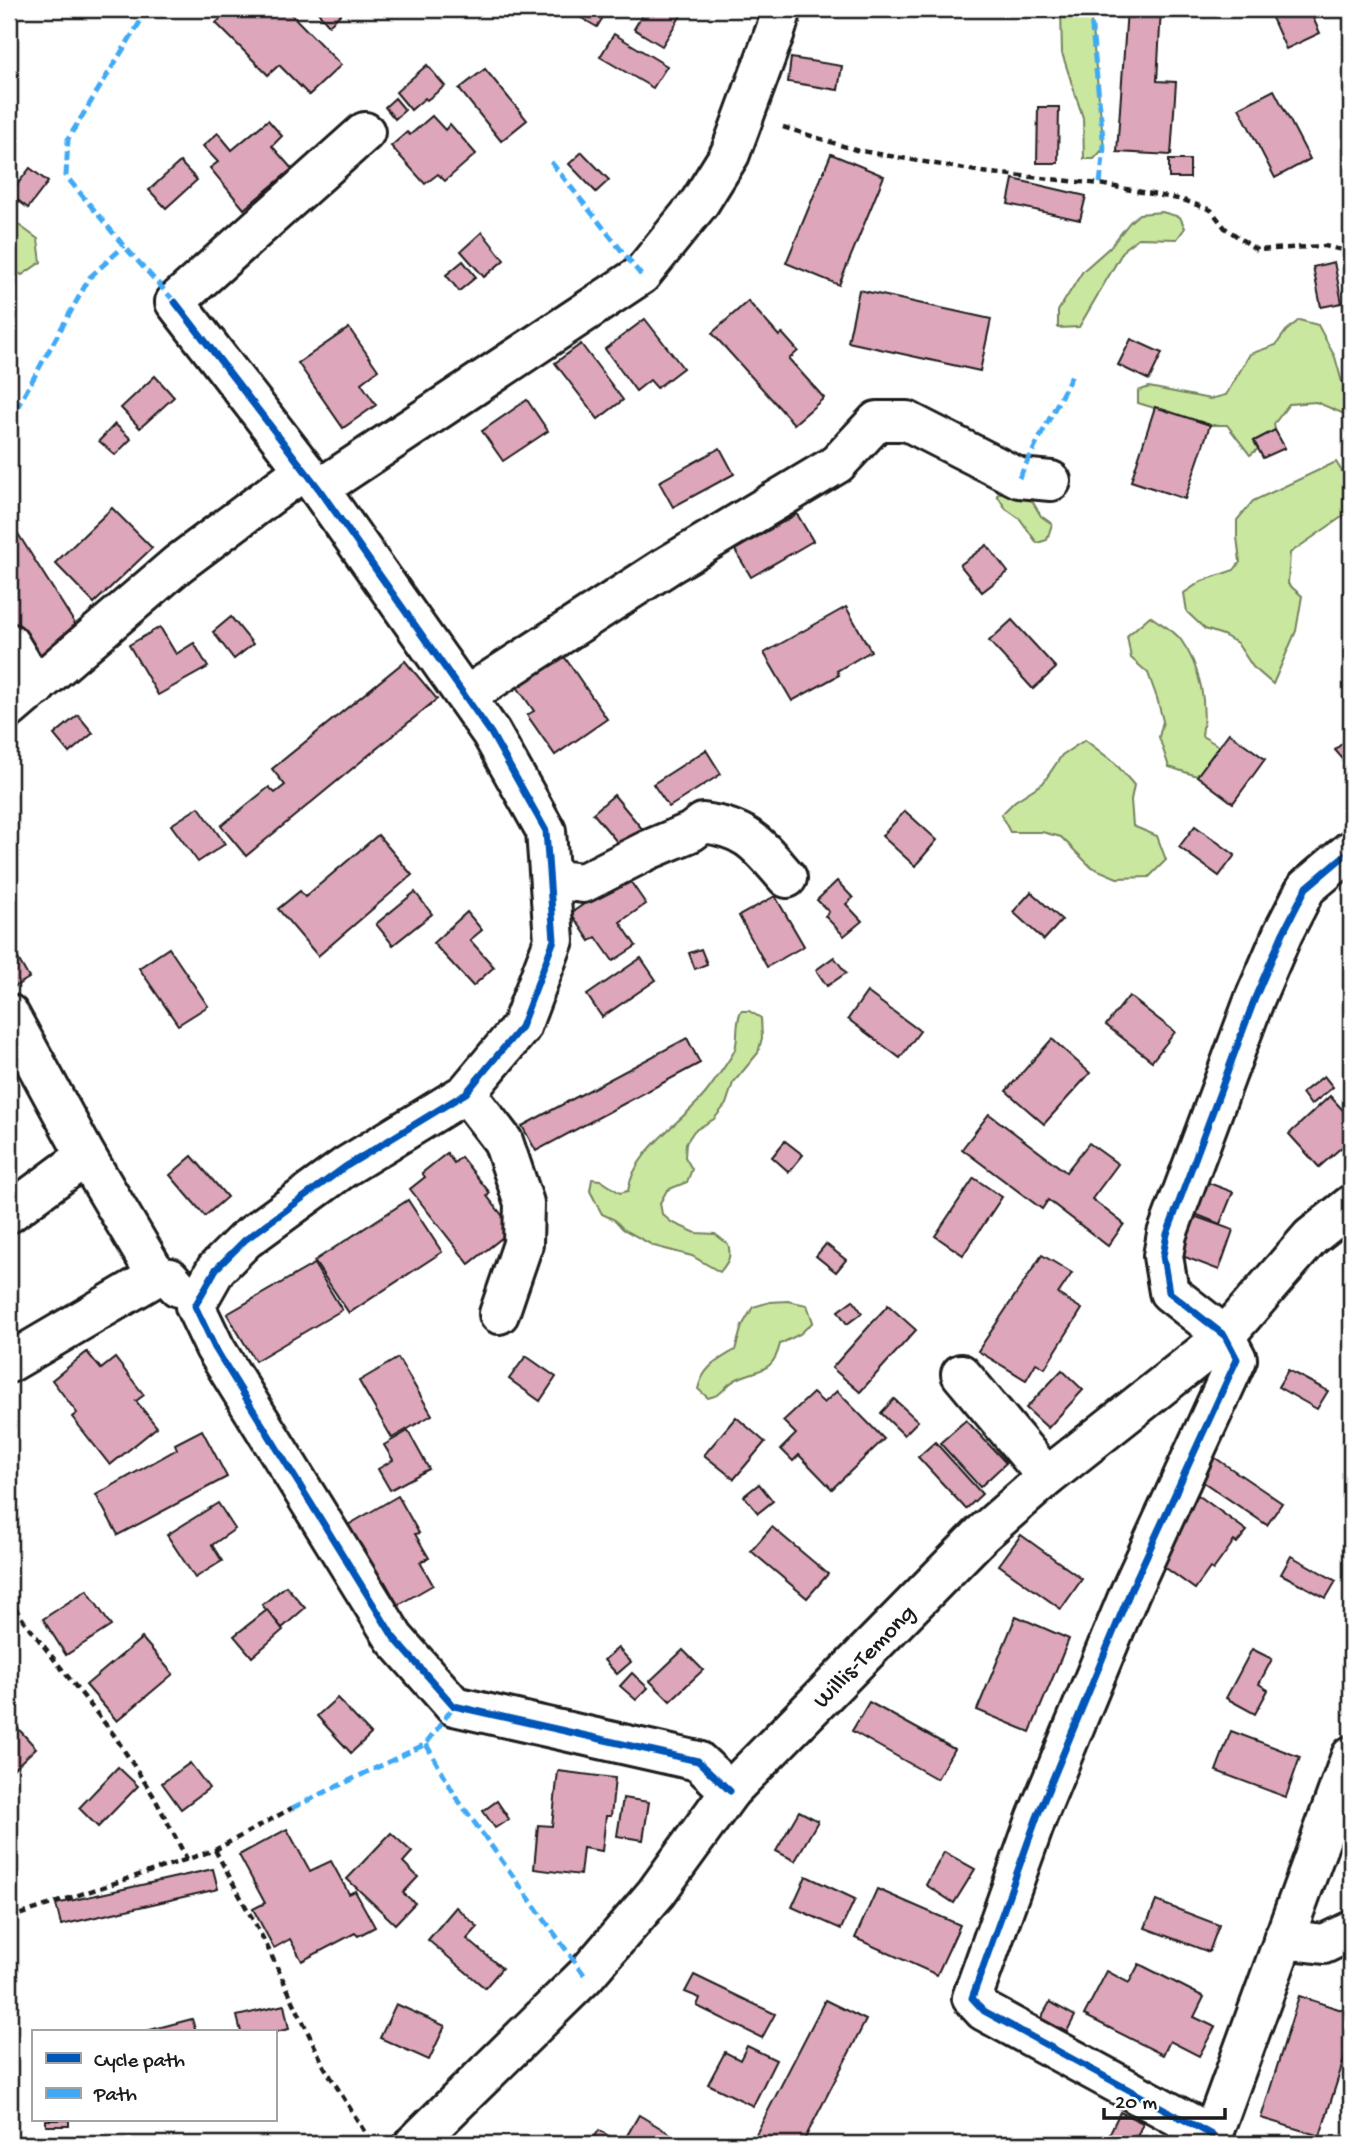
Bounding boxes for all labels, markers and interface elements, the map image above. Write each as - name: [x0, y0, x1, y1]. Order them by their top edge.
- street label: Willis-Temong: [808, 1600, 923, 1716]
- legend: [32, 2030, 276, 2122]
- text: Cycle path: [94, 2050, 185, 2075]
- scale bar: [1104, 2076, 1225, 2120]
- text: Path: [93, 2084, 137, 2109]
- text: 20 m: [1115, 2092, 1157, 2117]

